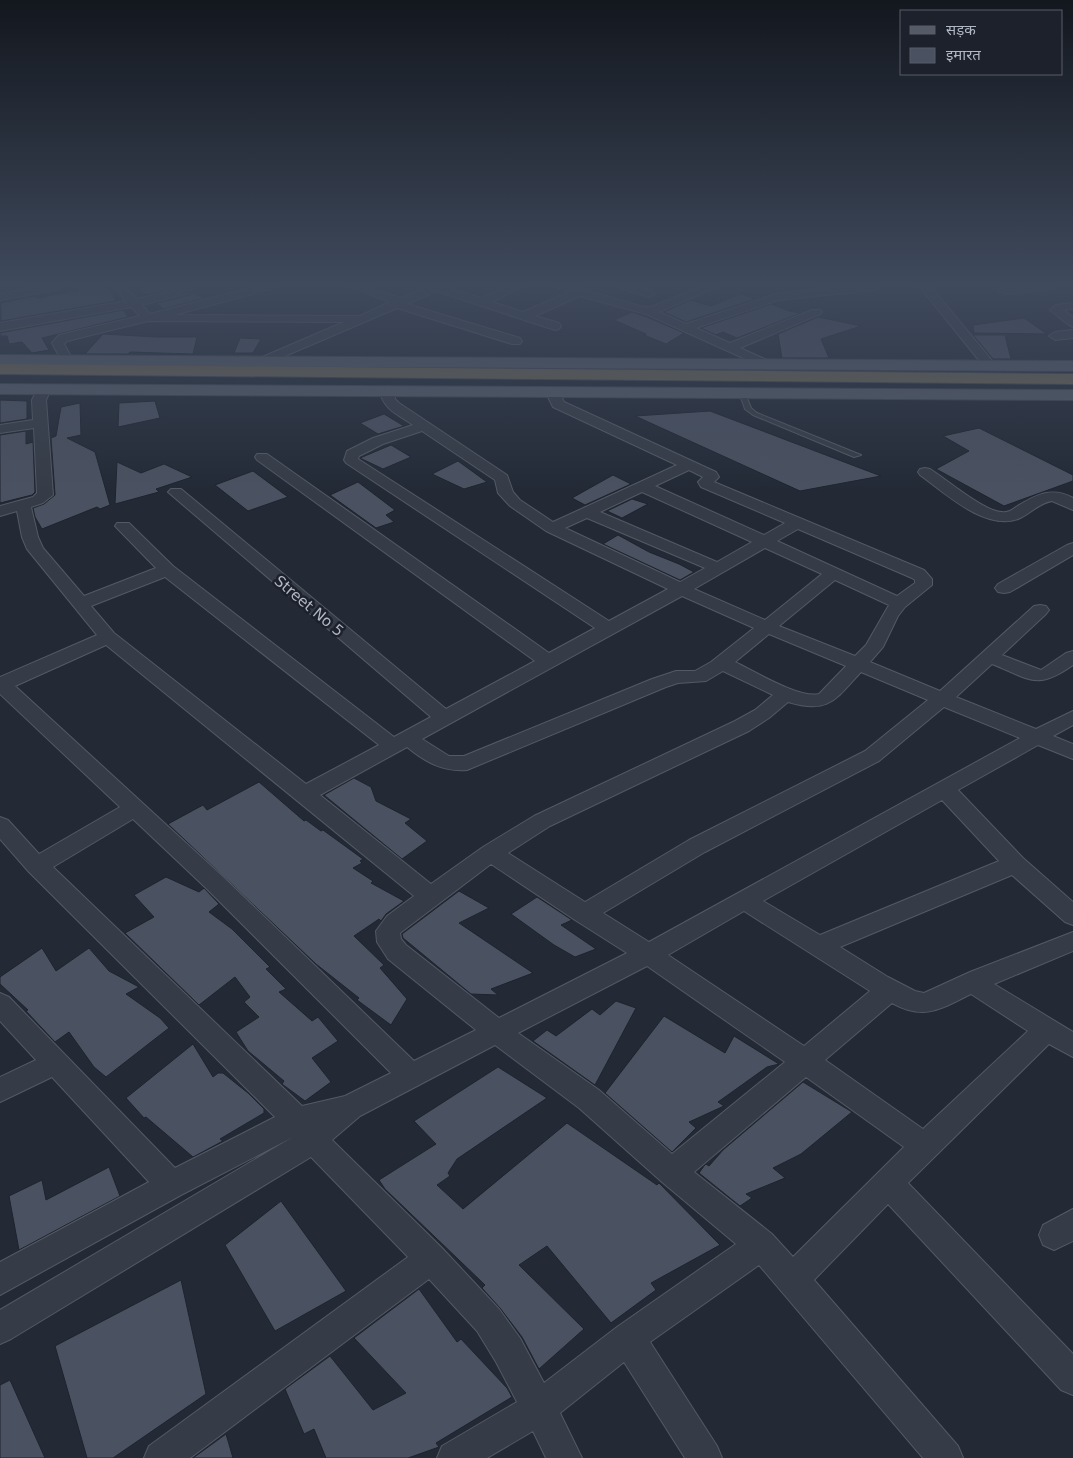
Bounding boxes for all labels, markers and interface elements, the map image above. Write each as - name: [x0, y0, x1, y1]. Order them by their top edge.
- legend: [900, 10, 1063, 75]
- text: सड़क: [946, 21, 976, 39]
- text: इमारत: [946, 46, 981, 64]
- street label: Street No 5: [271, 572, 347, 640]

